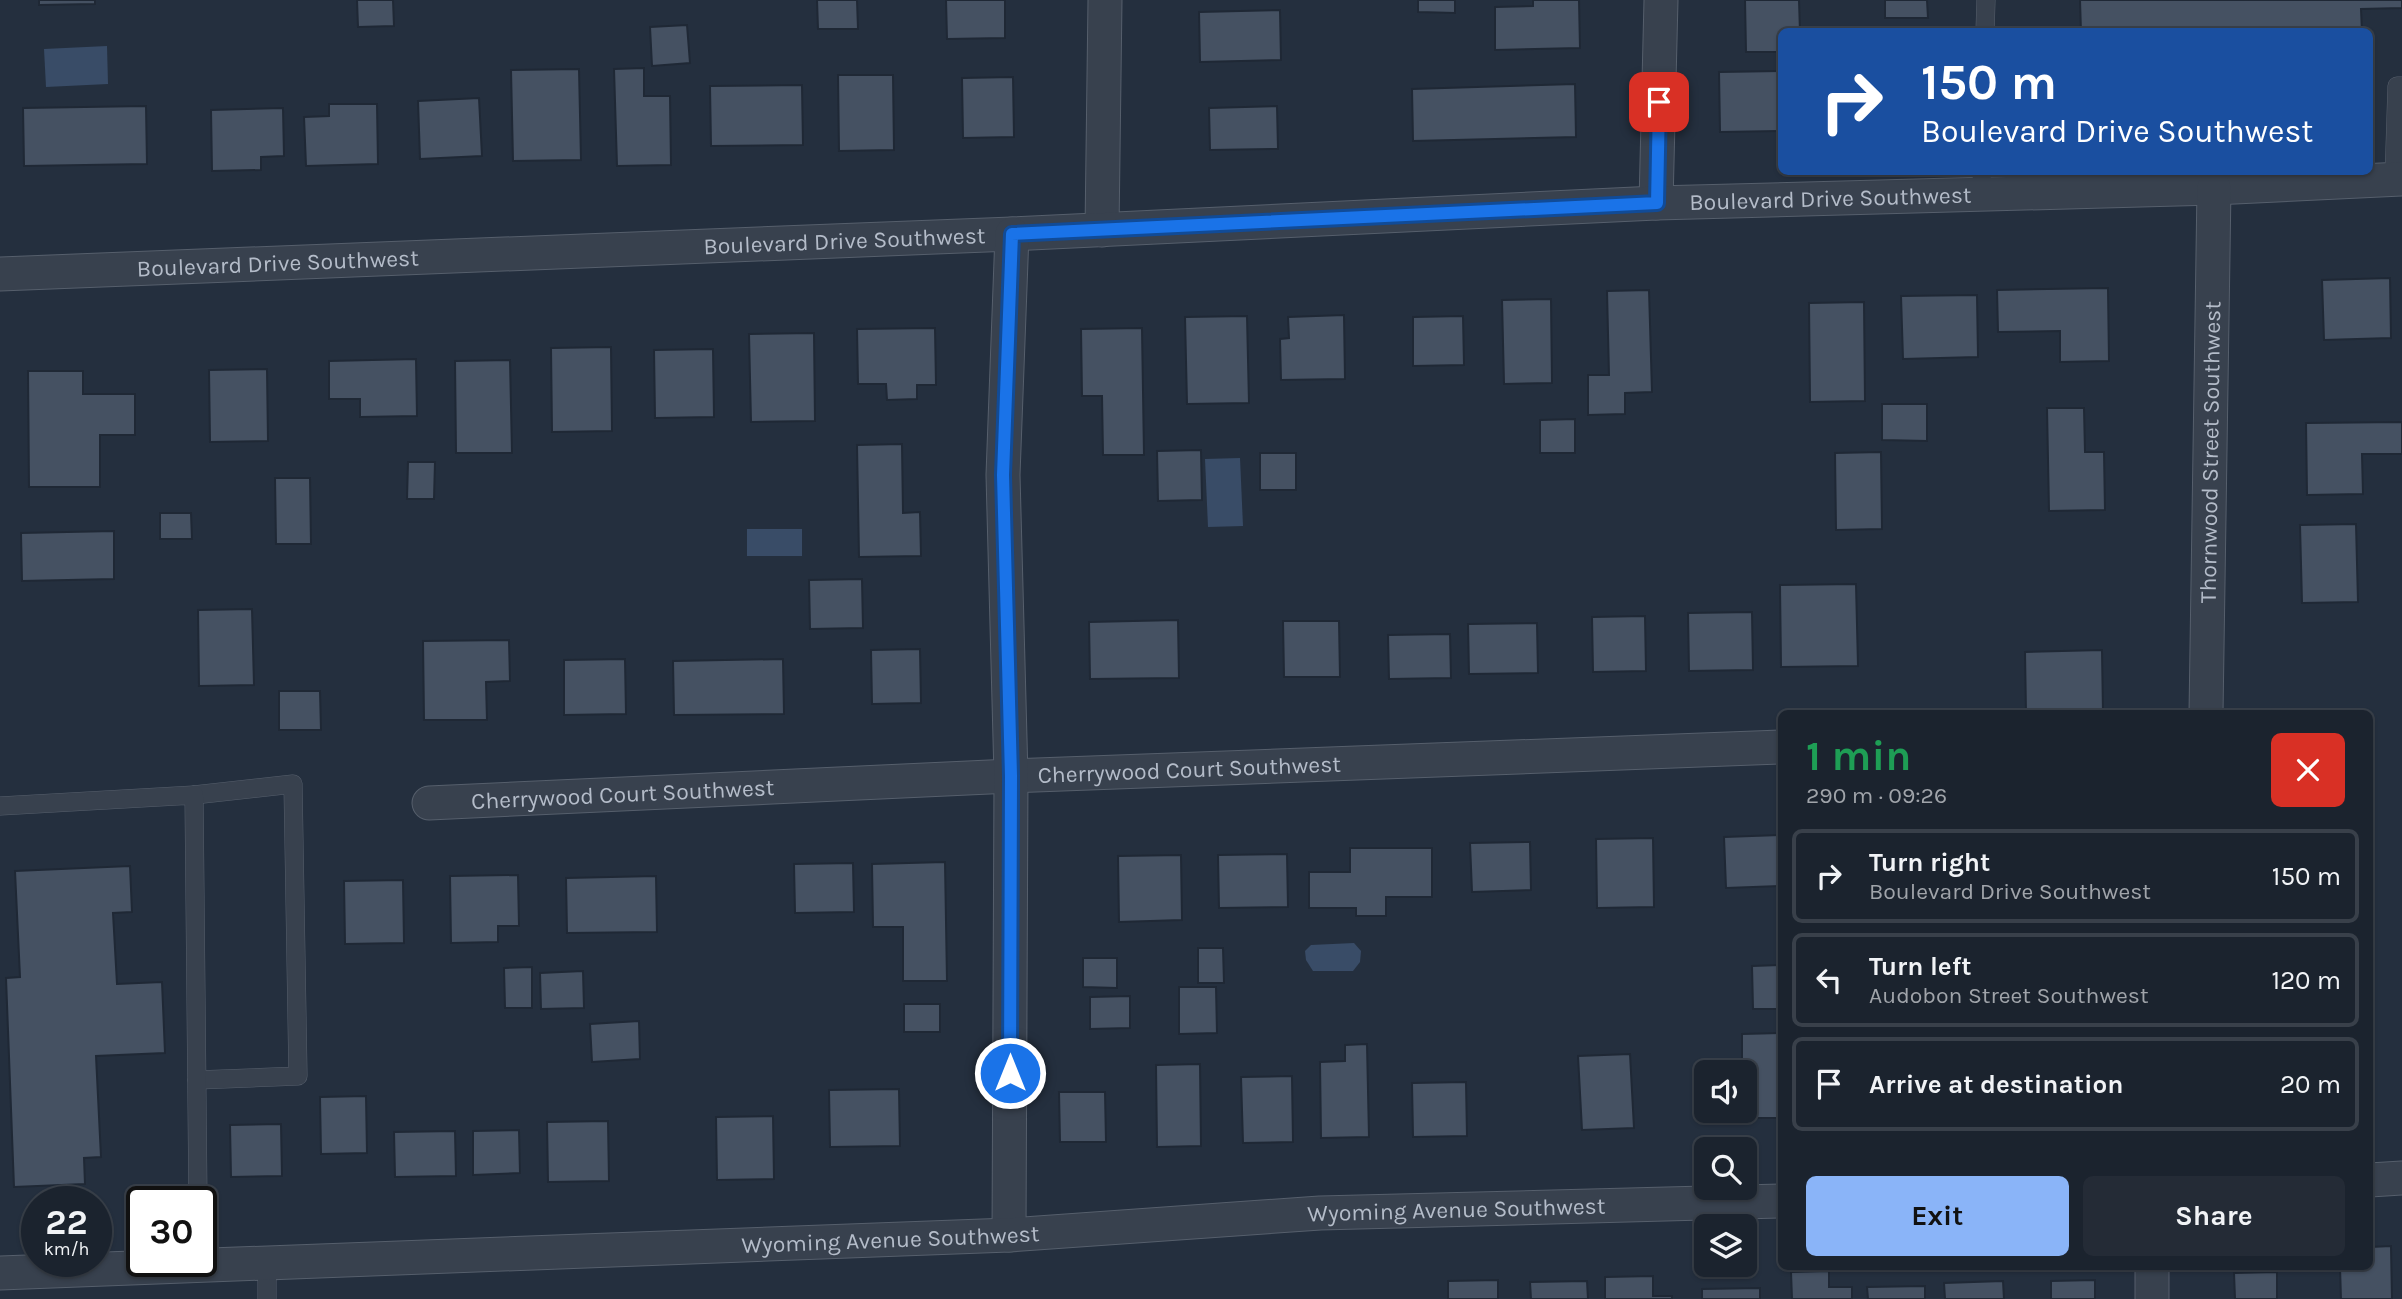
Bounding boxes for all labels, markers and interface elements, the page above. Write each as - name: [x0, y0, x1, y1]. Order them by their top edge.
- text: 150 m: [1921, 54, 2057, 111]
- icon: right: [1806, 56, 1897, 147]
- pin: [1629, 72, 1689, 132]
- icon: arrive: [1640, 83, 1678, 121]
- text: Boulevard Drive Southwest: [1921, 113, 2313, 150]
- street label: Boulevard Drive Southwest: [1689, 181, 1972, 216]
- street label: Boulevard Drive Southwest: [703, 222, 986, 260]
- street label: Boulevard Drive Southwest: [136, 244, 420, 282]
- street label: Thornwood Street Southwest: [2194, 301, 2226, 603]
- text: 1 min: [1806, 731, 1911, 781]
- button: close: [2271, 733, 2345, 807]
- street label: Cherrywood Court Southwest: [1037, 750, 1342, 788]
- street label: Cherrywood Court Southwest: [471, 773, 775, 815]
- text: 290 m · 09:26: [1806, 782, 1947, 809]
- text: Turn right: [1869, 847, 1990, 878]
- icon: right: [1810, 857, 1848, 895]
- text: 150 m: [2272, 861, 2341, 892]
- text: Boulevard Drive Southwest: [1869, 878, 2151, 905]
- text: Turn left: [1869, 951, 1971, 982]
- icon: left: [1810, 961, 1848, 999]
- text: 120 m: [2271, 965, 2341, 996]
- text: Audobon Street Southwest: [1869, 982, 2149, 1009]
- position arrow: [973, 1036, 1047, 1110]
- map controls: [1694, 1060, 1757, 1277]
- button: sound: [1694, 1060, 1757, 1123]
- icon: arrive: [1810, 1065, 1848, 1103]
- text: Arrive at destination: [1869, 1069, 2123, 1100]
- text: 20 m: [2280, 1069, 2341, 1100]
- button: search: [1694, 1137, 1757, 1200]
- button: Exit: [1806, 1176, 2069, 1256]
- button: Share: [2083, 1176, 2345, 1256]
- speed limit sign: 30: [126, 1186, 217, 1277]
- street label: Wyoming Avenue Southwest: [1307, 1192, 1606, 1227]
- text: 22: [45, 1202, 88, 1243]
- button: layers: [1694, 1214, 1757, 1277]
- street label: Wyoming Avenue Southwest: [741, 1219, 1041, 1259]
- text: km/h: [44, 1238, 89, 1260]

